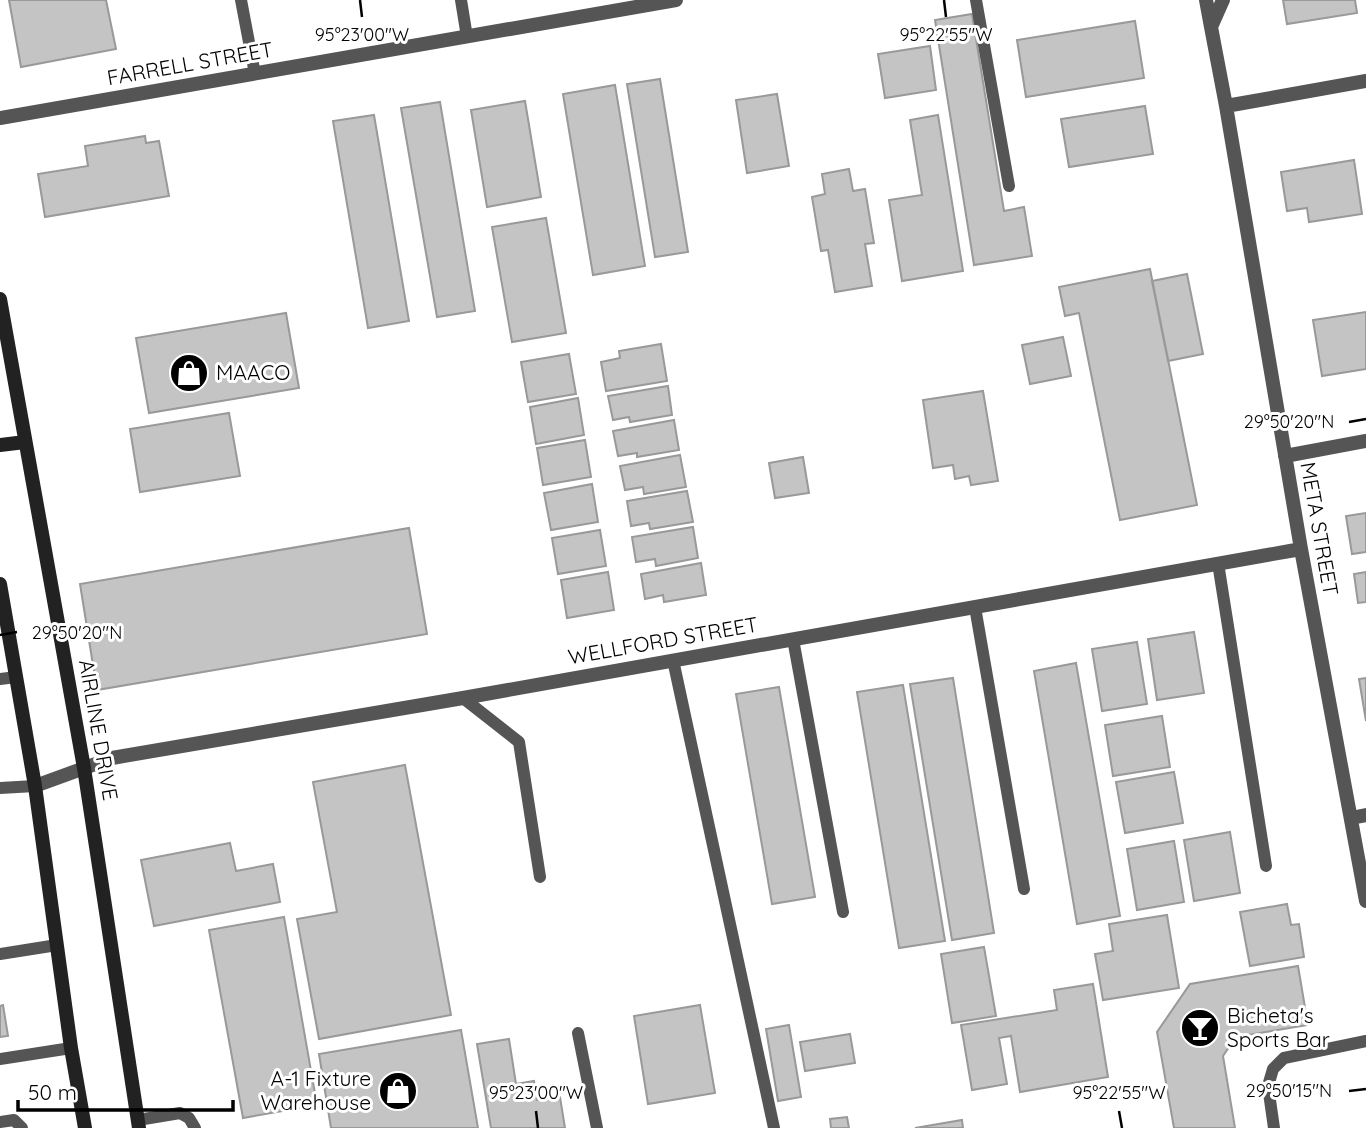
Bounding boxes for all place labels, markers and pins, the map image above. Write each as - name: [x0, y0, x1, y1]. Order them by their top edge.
- shop icon: MAACO: [168, 352, 210, 394]
- place label: MAACO: [216, 359, 290, 385]
- place label: Bicheta's Sports Bar: [1227, 1002, 1330, 1052]
- bar icon: Bicheta's Sports Bar: [1179, 1007, 1221, 1049]
- place label: A-1 Fixture Warehouse: [260, 1065, 371, 1115]
- shop icon: A-1 Fixture Warehouse: [377, 1070, 419, 1112]

